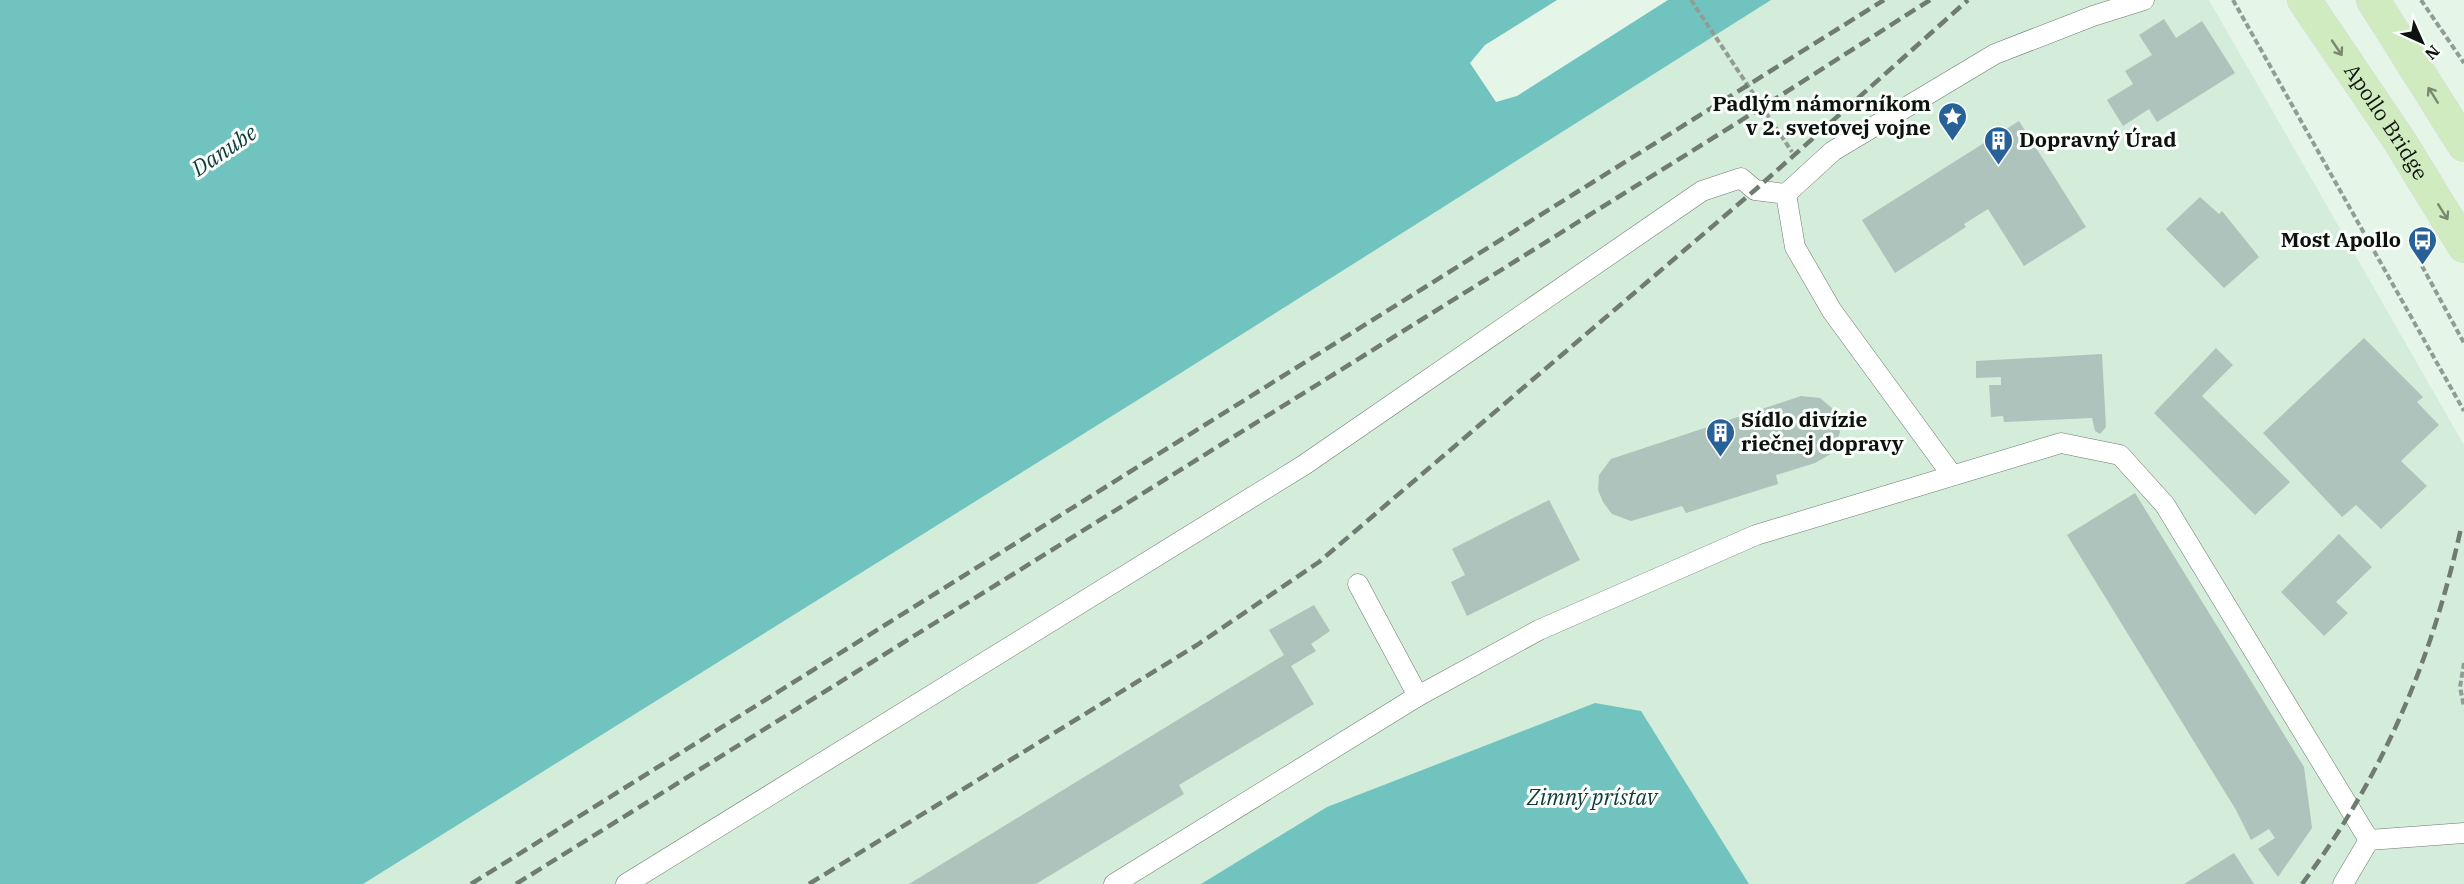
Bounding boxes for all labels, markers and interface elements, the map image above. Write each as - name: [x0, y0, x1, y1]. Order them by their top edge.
- north arrow: [2392, 12, 2452, 72]
- one-way arrow: [2331, 40, 2343, 56]
- text: N: [2421, 41, 2444, 64]
- street label: Apollo Bridge: [2338, 58, 2435, 185]
- one-way arrow: [2426, 87, 2439, 104]
- place label: Padlým námorníkom v 2. svetovej vojne: [1713, 89, 1931, 141]
- place icon: Padlým námorníkom v 2. svetovej vojne: [1936, 100, 1968, 142]
- water label: Danube: [185, 117, 262, 182]
- building icon: Dopravný Úrad: [1982, 124, 2014, 166]
- place label: Dopravný Úrad: [2019, 125, 2176, 153]
- one-way arrow: [2437, 203, 2449, 220]
- bus stop icon: Most Apollo: [2406, 224, 2438, 266]
- place label: Most Apollo: [2281, 225, 2401, 253]
- place label: Sídlo divízie riečnej dopravy: [1741, 405, 1904, 457]
- building icon: Sídlo divízie riečnej dopravy: [1704, 416, 1736, 458]
- water label: Zimný prístav: [1526, 782, 1659, 811]

